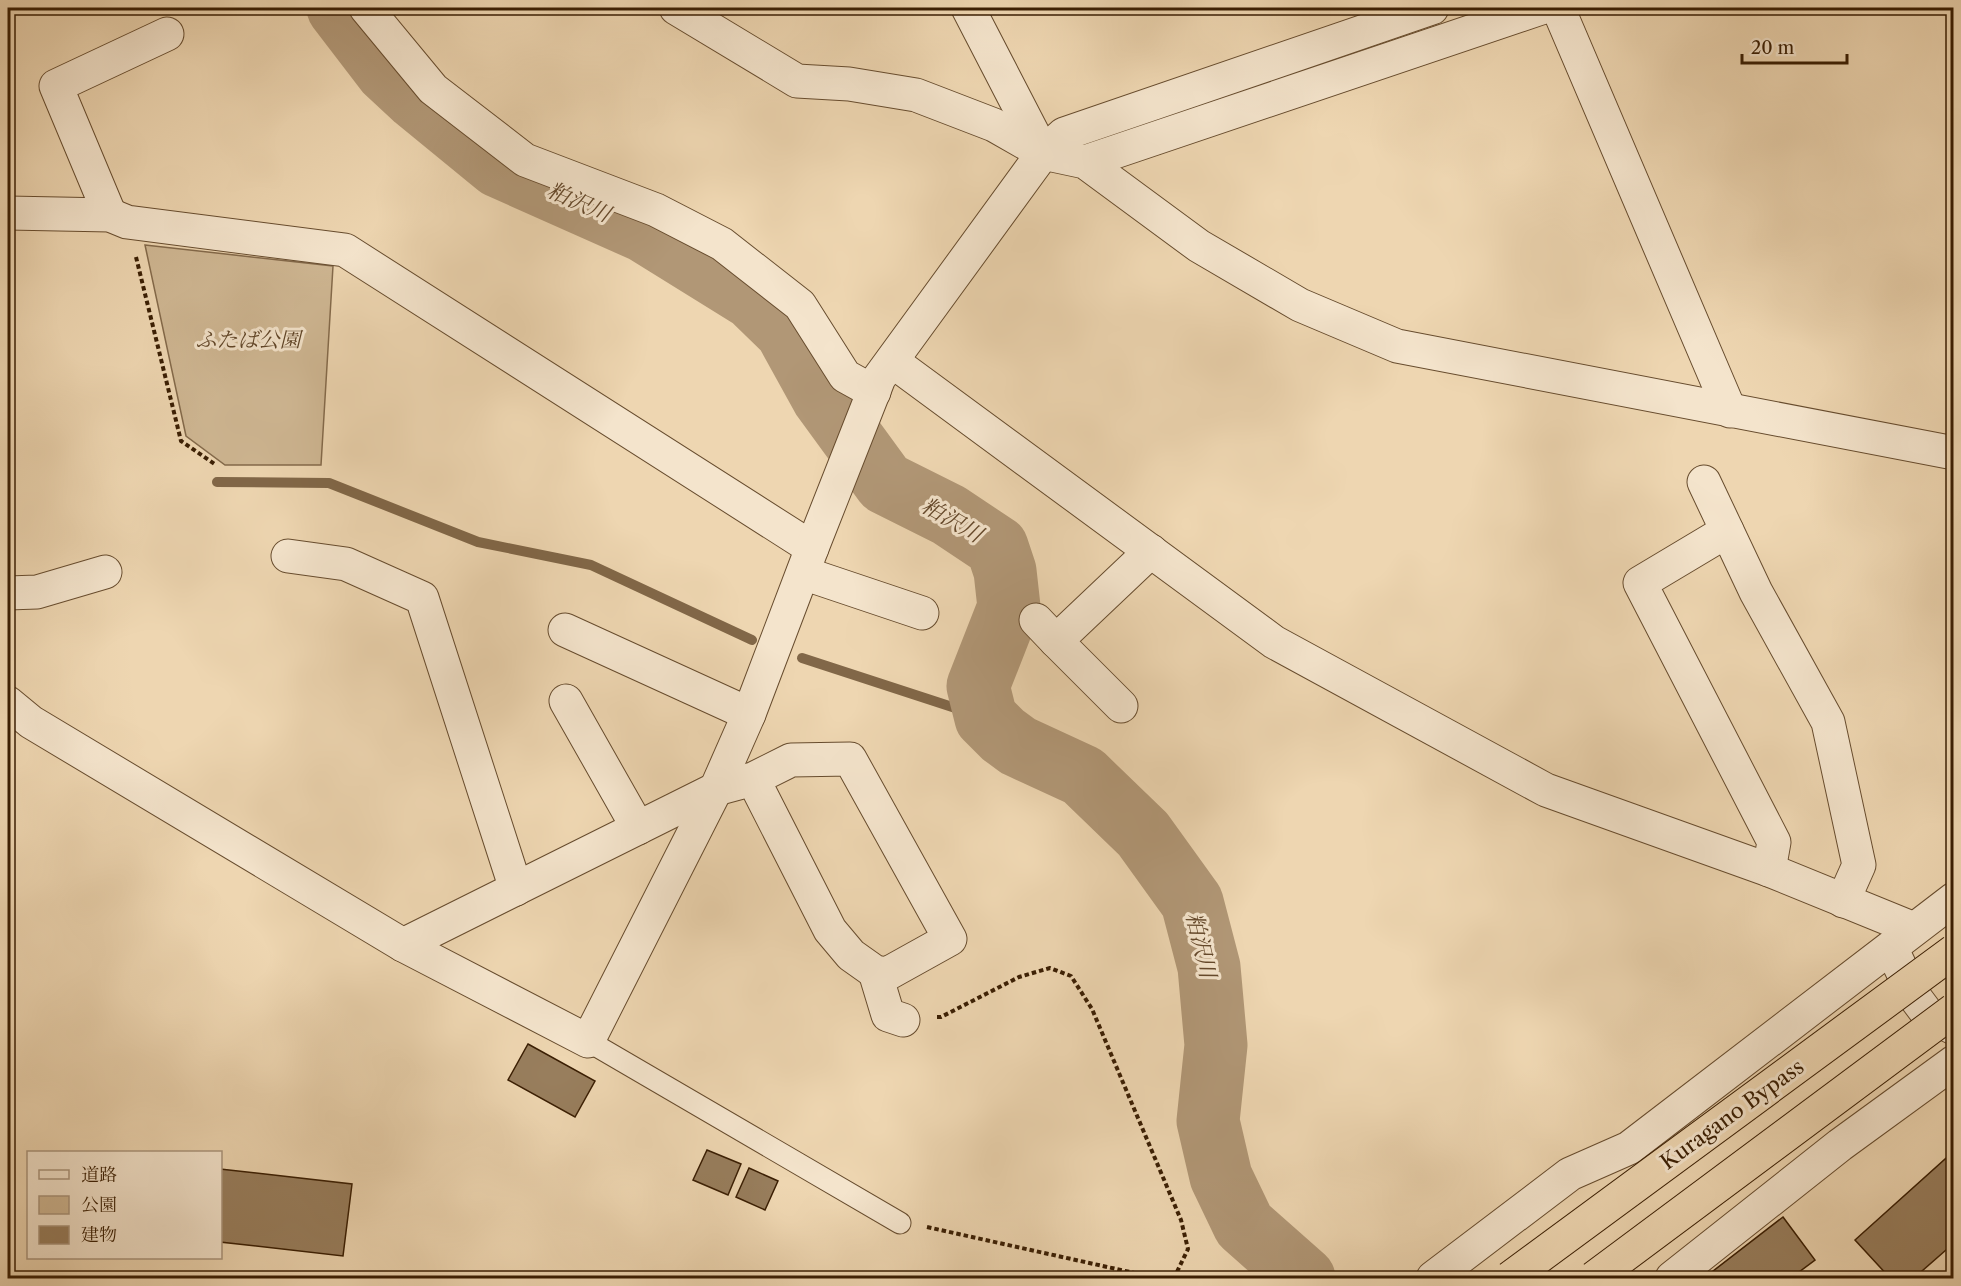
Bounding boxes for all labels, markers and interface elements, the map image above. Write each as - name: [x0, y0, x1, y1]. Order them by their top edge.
- scale bar: [1742, 27, 1847, 65]
- text: 20 m: [1751, 37, 1795, 59]
- water label: 粕沢川: [543, 176, 616, 229]
- park label: ふたば公園: [196, 327, 303, 352]
- water label: 粕沢川: [917, 492, 989, 549]
- water label: 粕沢川: [1180, 910, 1222, 982]
- street label: Kuragano Bypass: [1655, 1054, 1809, 1174]
- legend: [27, 1151, 222, 1259]
- text: 道路: [81, 1164, 117, 1186]
- text: 公園: [81, 1194, 117, 1216]
- text: 建物: [81, 1224, 117, 1246]

